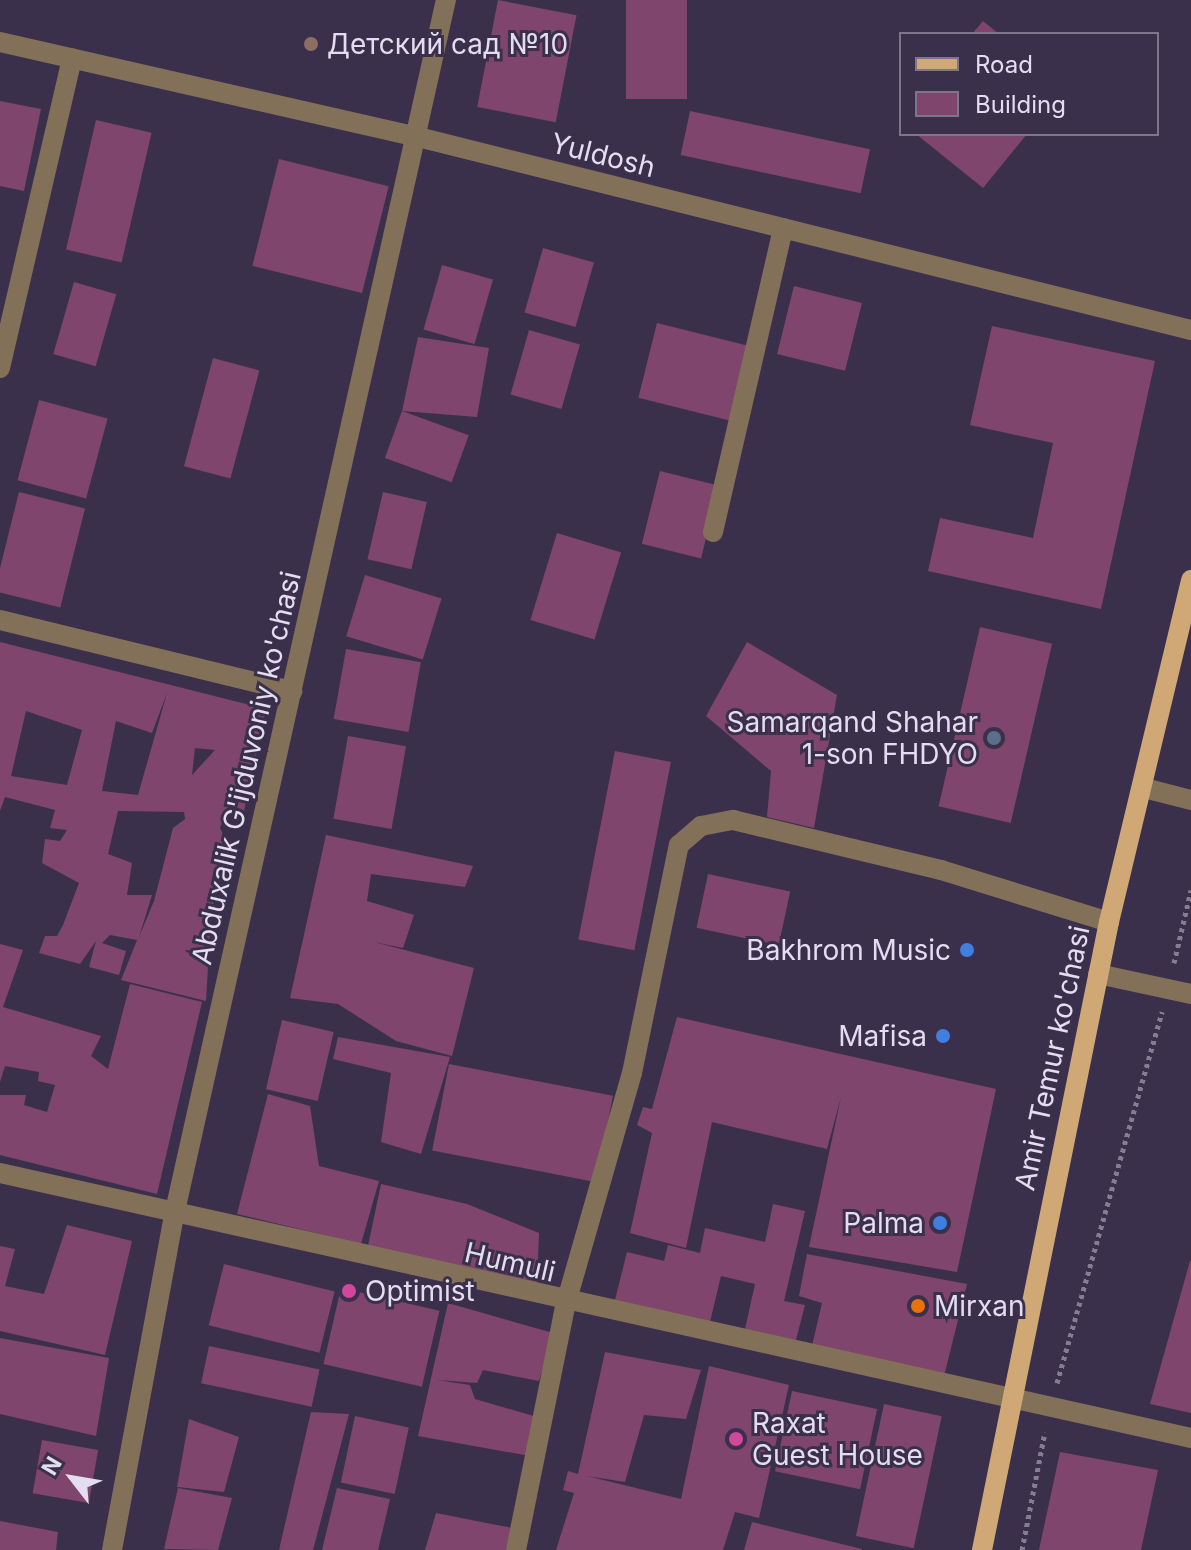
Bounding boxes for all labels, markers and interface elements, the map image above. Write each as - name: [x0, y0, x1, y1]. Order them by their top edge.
- place label: Детский сад №10: [327, 27, 568, 61]
- legend: [899, 32, 1159, 136]
- marker: Детский сад №10: [302, 35, 320, 53]
- text: Road: [975, 50, 1033, 79]
- text: Building: [975, 90, 1066, 119]
- street label: Yuldosh: [547, 126, 659, 184]
- street label: Abduxalik G'ijduvoniy ko'chasi: [184, 568, 308, 968]
- place label: Samarqand Shahar 1-son FHDYO: [726, 705, 978, 771]
- marker: Samarqand Shahar 1-son FHDYO: [985, 729, 1003, 747]
- street label: Amir Temur ko'chasi: [1008, 923, 1096, 1193]
- place label: Bakhrom Music: [746, 933, 951, 967]
- marker: Bakhrom Music: [958, 941, 976, 959]
- place label: Mafisa: [838, 1019, 927, 1053]
- marker: Mafisa: [934, 1027, 952, 1045]
- place label: Palma: [843, 1206, 924, 1240]
- marker: Palma: [931, 1214, 949, 1232]
- street label: Humuli: [461, 1235, 559, 1289]
- place label: Optimist: [365, 1274, 475, 1308]
- marker: Optimist: [340, 1282, 358, 1300]
- place label: Mirxan: [934, 1289, 1025, 1323]
- marker: Mirxan: [909, 1297, 927, 1315]
- place label: Raxat Guest House: [752, 1406, 923, 1472]
- marker: Raxat Guest House: [727, 1430, 745, 1448]
- north arrow: [32, 1438, 112, 1518]
- text: N: [36, 1452, 67, 1480]

